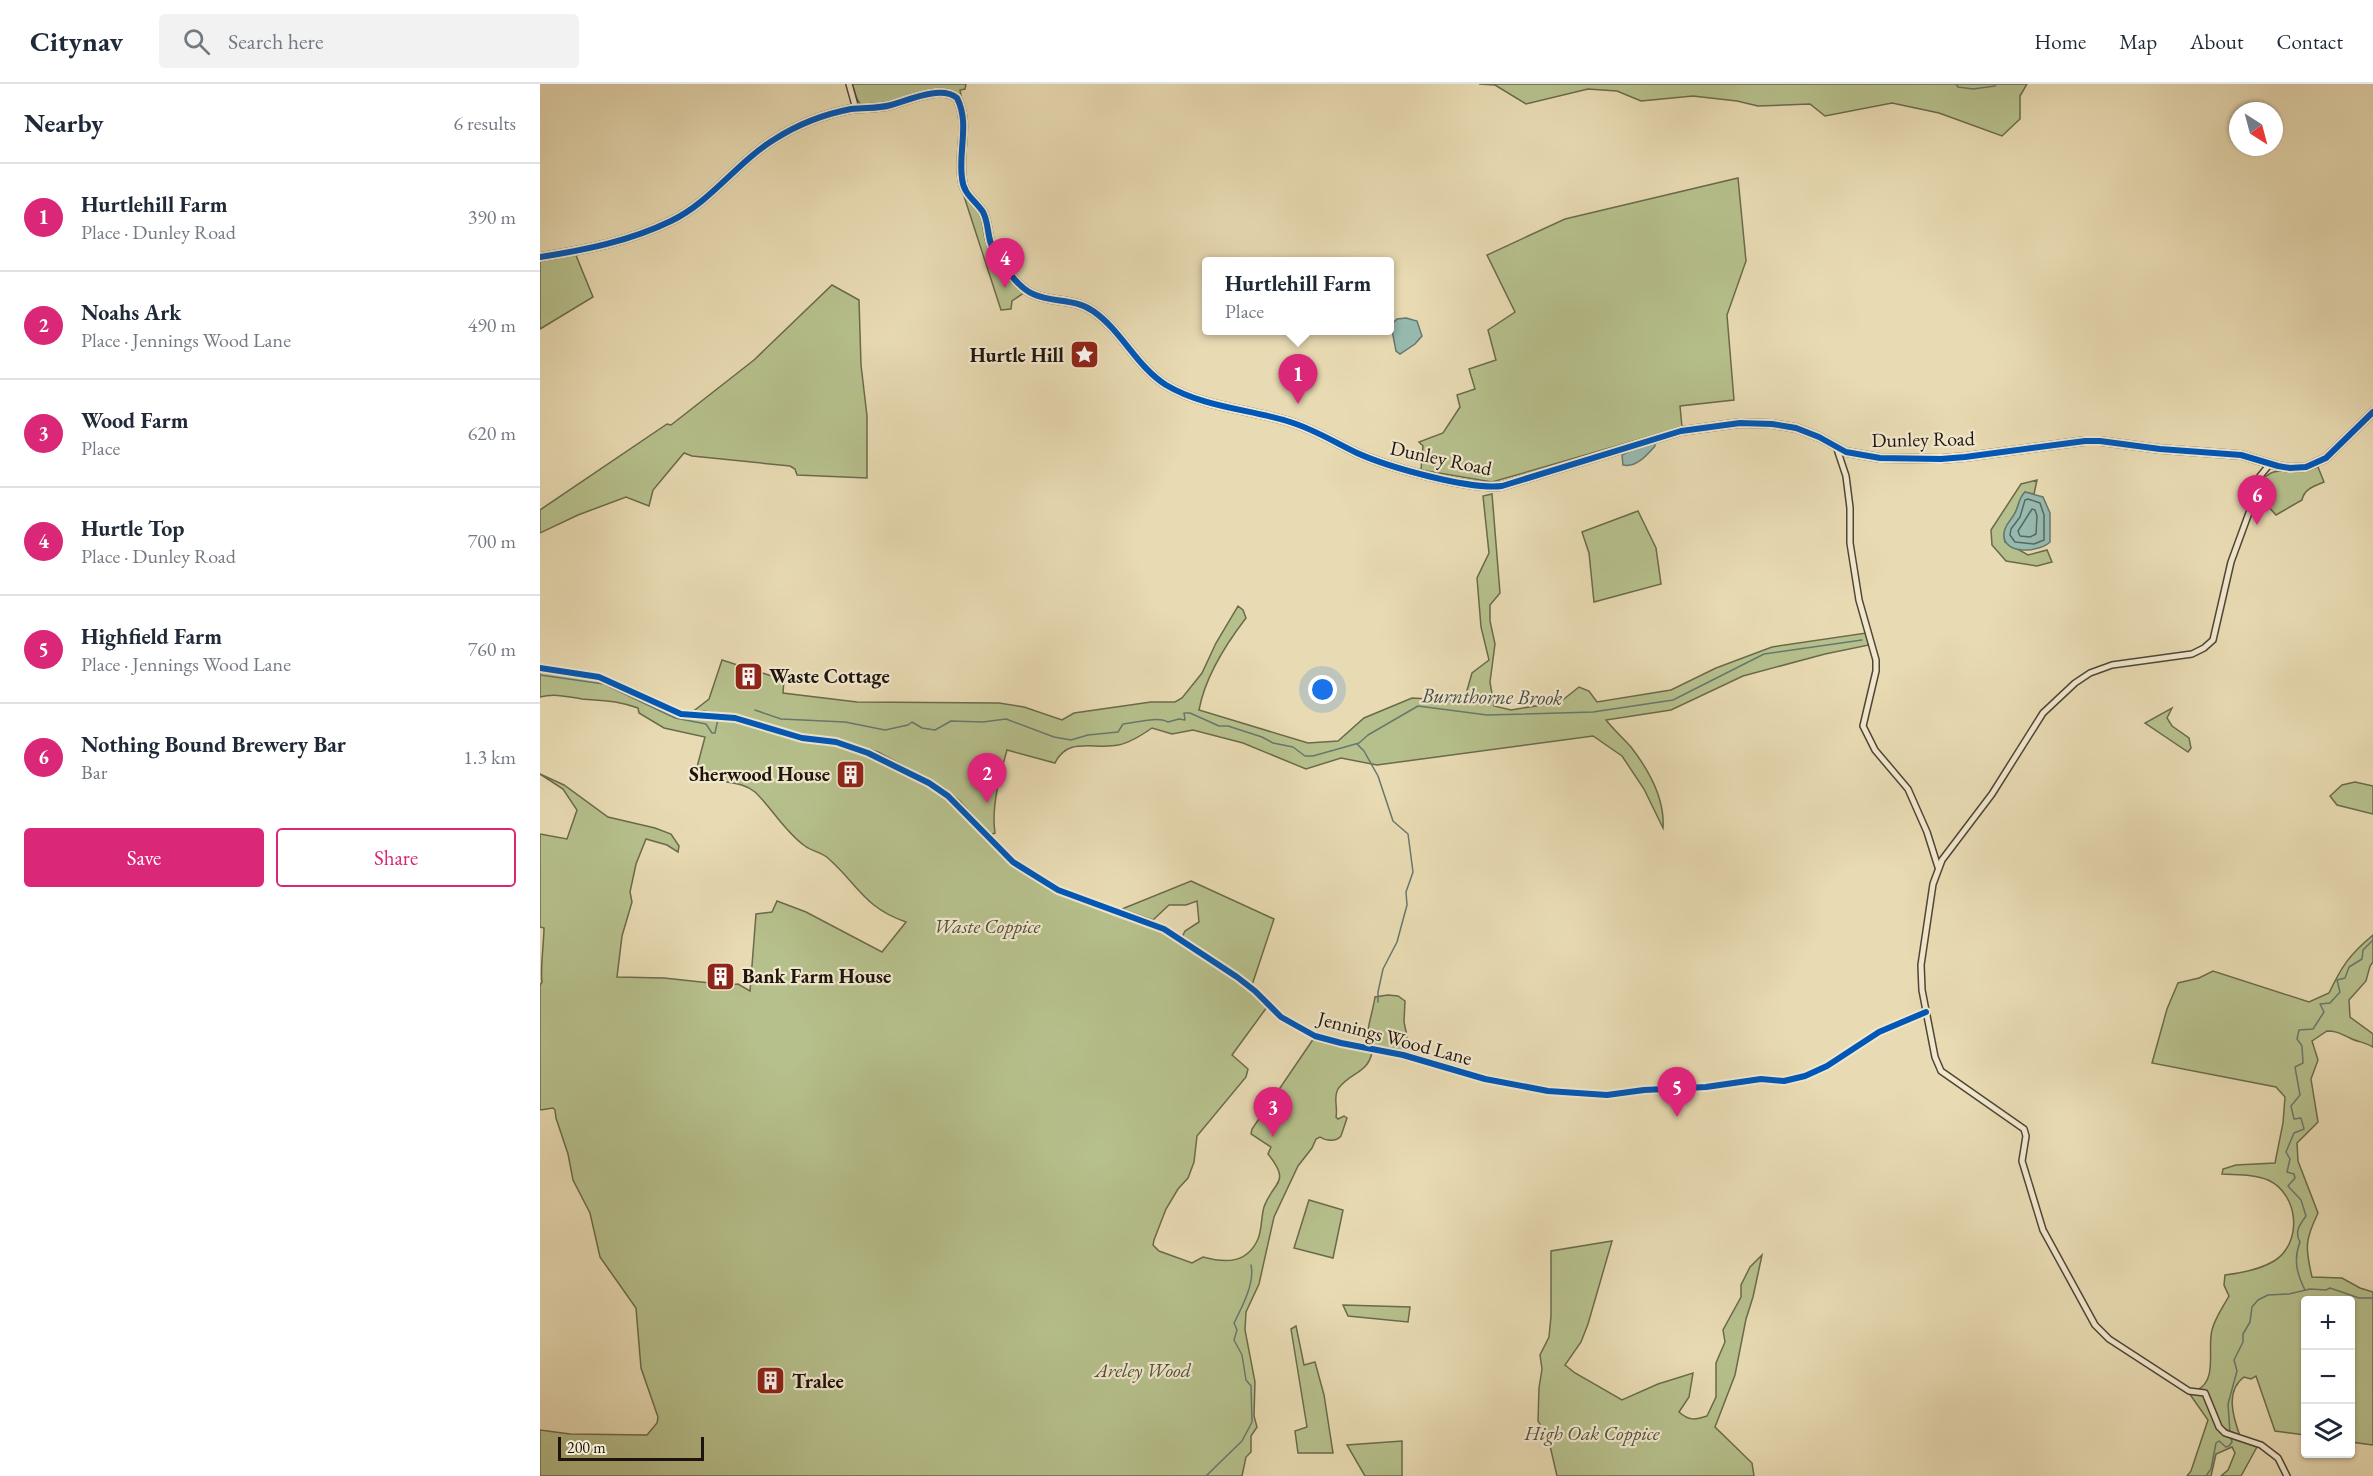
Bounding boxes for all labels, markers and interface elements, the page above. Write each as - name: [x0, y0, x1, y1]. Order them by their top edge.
- search box: [159, 14, 579, 68]
- text: Citynav: [30, 23, 123, 59]
- icon: search: [180, 25, 213, 58]
- text: Search here: [228, 27, 324, 56]
- text: Home: [2034, 28, 2086, 55]
- text: Map: [2119, 28, 2157, 55]
- text: About: [2190, 28, 2243, 55]
- text: Contact: [2276, 28, 2343, 55]
- north arrow: [2229, 102, 2283, 156]
- text: Nearby: [24, 106, 104, 140]
- text: 6 results: [453, 110, 516, 136]
- text: Hurtlehill Farm: [81, 190, 227, 219]
- text: 1: [38, 204, 49, 230]
- text: 390 m: [468, 204, 516, 230]
- text: Place · Dunley Road: [81, 219, 236, 245]
- pin: 4: [986, 238, 1024, 288]
- popup: [1202, 257, 1394, 335]
- text: Hurtlehill Farm: [1225, 269, 1371, 298]
- text: Noahs Ark: [81, 298, 181, 327]
- text: Place: [1225, 298, 1264, 324]
- text: 2: [38, 312, 49, 338]
- text: 490 m: [468, 312, 516, 338]
- text: Place · Jennings Wood Lane: [81, 327, 291, 353]
- place icon: Hurtle Hill: [1069, 339, 1101, 371]
- place label: Hurtle Hill: [970, 342, 1064, 368]
- pin: 1: [1278, 354, 1317, 404]
- text: Wood Farm: [81, 406, 188, 435]
- text: 3: [38, 420, 49, 446]
- text: 620 m: [468, 420, 516, 446]
- street label: Dunley Road: [1871, 425, 1976, 453]
- text: Place: [81, 435, 120, 461]
- street label: Dunley Road: [1388, 435, 1495, 482]
- pin: 6: [2238, 476, 2276, 525]
- text: Hurtle Top: [81, 514, 184, 543]
- text: 4: [38, 528, 49, 554]
- text: 700 m: [468, 528, 516, 554]
- text: Place · Dunley Road: [81, 543, 236, 569]
- text: Highfield Farm: [81, 622, 222, 651]
- text: 5: [38, 636, 49, 662]
- text: 760 m: [468, 636, 516, 662]
- text: Place · Jennings Wood Lane: [81, 651, 291, 677]
- building icon: Waste Cottage: [732, 660, 764, 692]
- place label: Waste Cottage: [769, 663, 890, 689]
- your location: [1308, 675, 1337, 704]
- water label: Burnthorne Brook: [1420, 681, 1563, 711]
- text: Nothing Bound Brewery Bar: [81, 730, 346, 759]
- text: 6: [38, 744, 49, 770]
- text: 1.3 km: [463, 744, 516, 770]
- pin: 2: [968, 754, 1006, 803]
- building icon: Sherwood House: [835, 758, 867, 790]
- text: Bar: [81, 759, 107, 785]
- place label: Sherwood House: [689, 761, 830, 787]
- button: Save: [24, 828, 264, 887]
- button: Share: [276, 828, 516, 887]
- park label: Waste Coppice: [934, 913, 1040, 939]
- building icon: Bank Farm House: [705, 960, 737, 992]
- place label: Bank Farm House: [742, 963, 891, 989]
- street label: Jennings Wood Lane: [1313, 1004, 1475, 1071]
- pin: 5: [1658, 1068, 1696, 1117]
- pin: 3: [1254, 1088, 1292, 1137]
- map controls: [2301, 1296, 2355, 1458]
- button: +: [2301, 1296, 2355, 1350]
- button: −: [2301, 1350, 2355, 1404]
- park label: Areley Wood: [1093, 1357, 1192, 1383]
- building icon: Tralee: [755, 1365, 787, 1397]
- place label: Tralee: [792, 1368, 844, 1394]
- button: layers: [2301, 1404, 2355, 1458]
- park label: High Oak Coppice: [1524, 1420, 1660, 1446]
- scale bar: [558, 1434, 704, 1462]
- text: 200 m: [567, 1437, 606, 1458]

